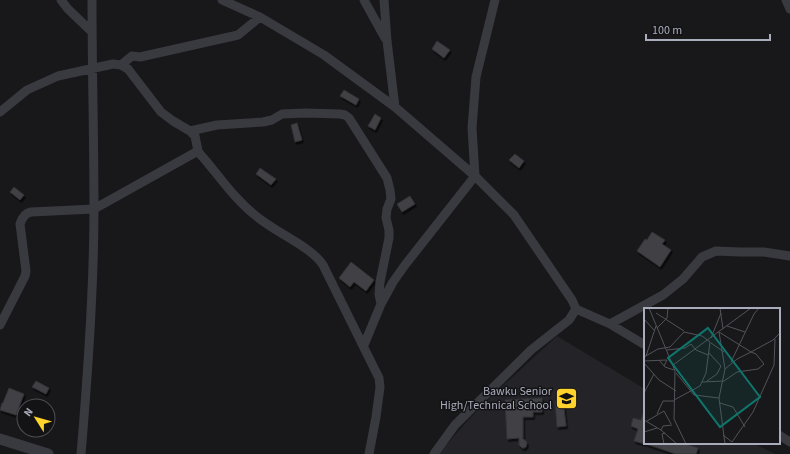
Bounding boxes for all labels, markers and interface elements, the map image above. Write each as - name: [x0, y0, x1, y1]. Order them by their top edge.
- scale bar: [646, 16, 770, 42]
- text: 100 m: [652, 22, 682, 39]
- inset map: [644, 308, 780, 444]
- place label: Bawku Senior High/Technical School: [440, 383, 553, 414]
- school or university icon: Bawku Senior High/Technical School: [554, 385, 580, 411]
- north arrow: [16, 398, 56, 438]
- text: N: [20, 405, 37, 420]

